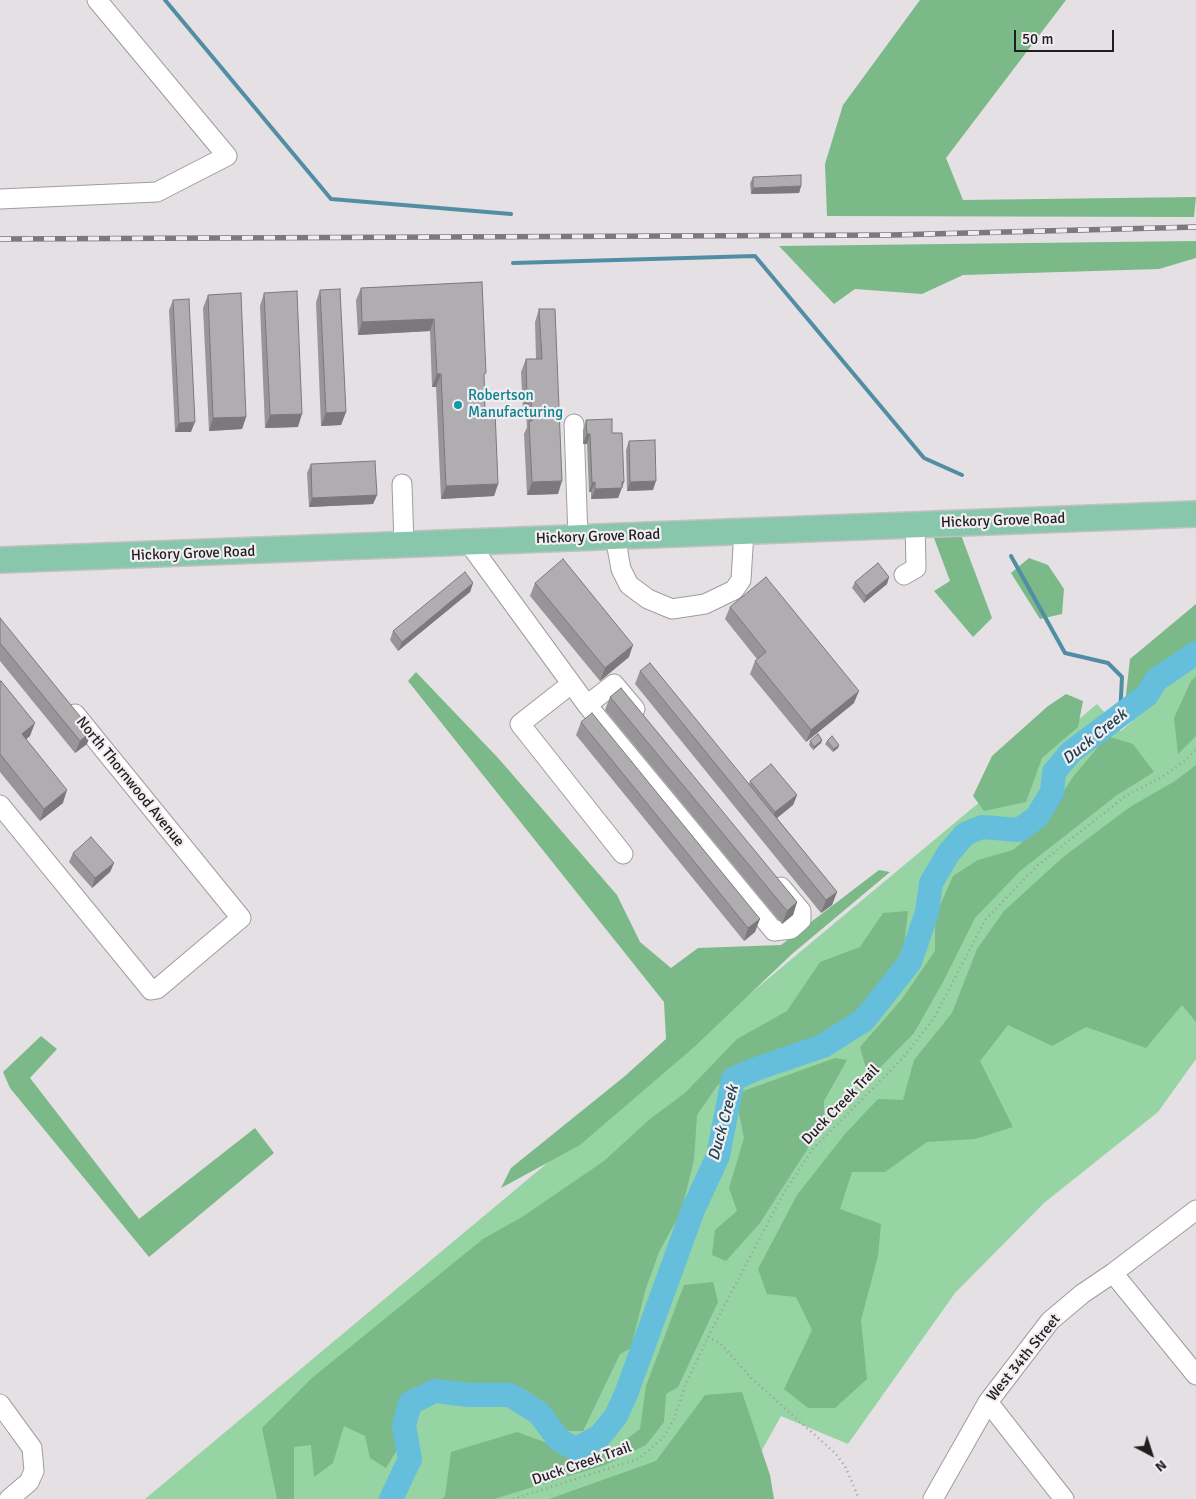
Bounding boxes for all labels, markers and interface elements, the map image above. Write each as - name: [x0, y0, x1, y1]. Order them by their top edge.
- scale bar: [1016, 20, 1116, 52]
- text: 50 m: [1022, 30, 1053, 48]
- place label: Robertson Manufacturing: [468, 387, 563, 422]
- marker: Robertson Manufacturing: [452, 399, 464, 411]
- street label: Hickory Grove Road: [940, 510, 1066, 532]
- street label: Hickory Grove Road: [535, 526, 661, 548]
- street label: Hickory Grove Road: [130, 543, 256, 565]
- water label: Duck Creek: [1059, 705, 1131, 769]
- street label: North Thornwood Avenue: [72, 713, 188, 851]
- street label: Duck Creek Trail: [798, 1061, 884, 1149]
- water label: Duck Creek: [705, 1083, 743, 1163]
- street label: West 34th Street: [983, 1311, 1065, 1405]
- north arrow: [1126, 1429, 1176, 1479]
- street label: Duck Creek Trail: [530, 1439, 634, 1489]
- text: N: [1152, 1456, 1170, 1476]

